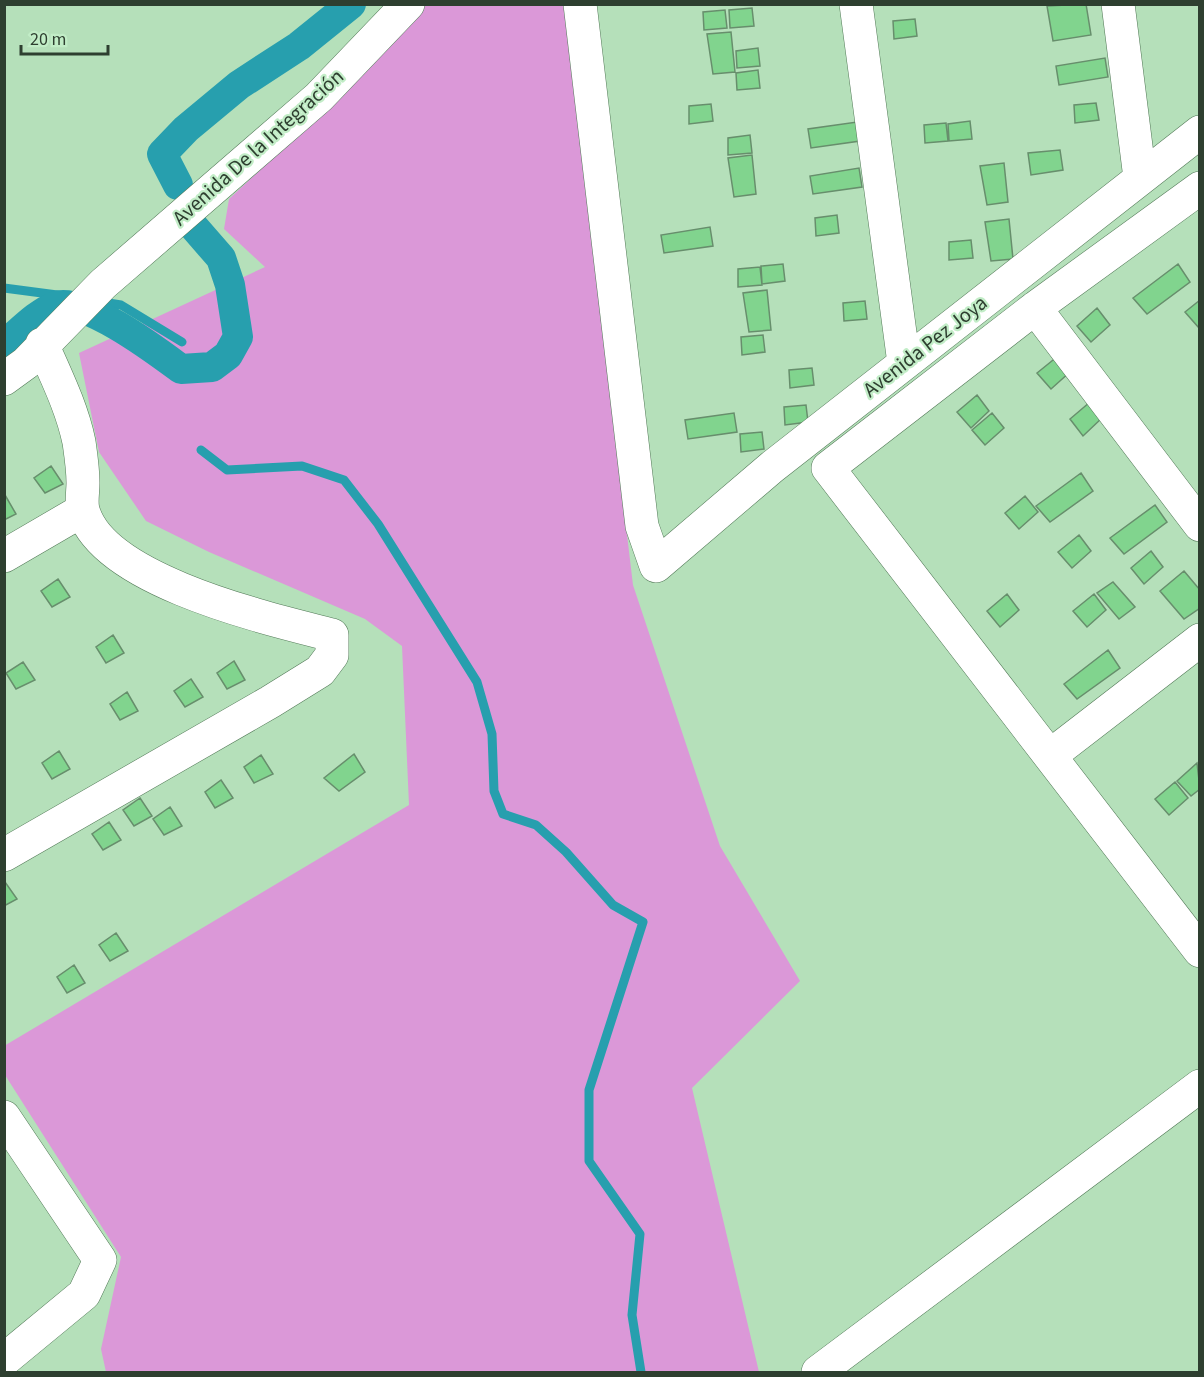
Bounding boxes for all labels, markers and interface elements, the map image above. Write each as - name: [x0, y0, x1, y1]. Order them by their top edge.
- scale bar: [21, 18, 108, 56]
- text: 20 m: [30, 27, 66, 52]
- street label: Avenida De la Integración: [166, 62, 350, 232]
- street label: Avenida Pez Joya: [856, 288, 994, 404]

